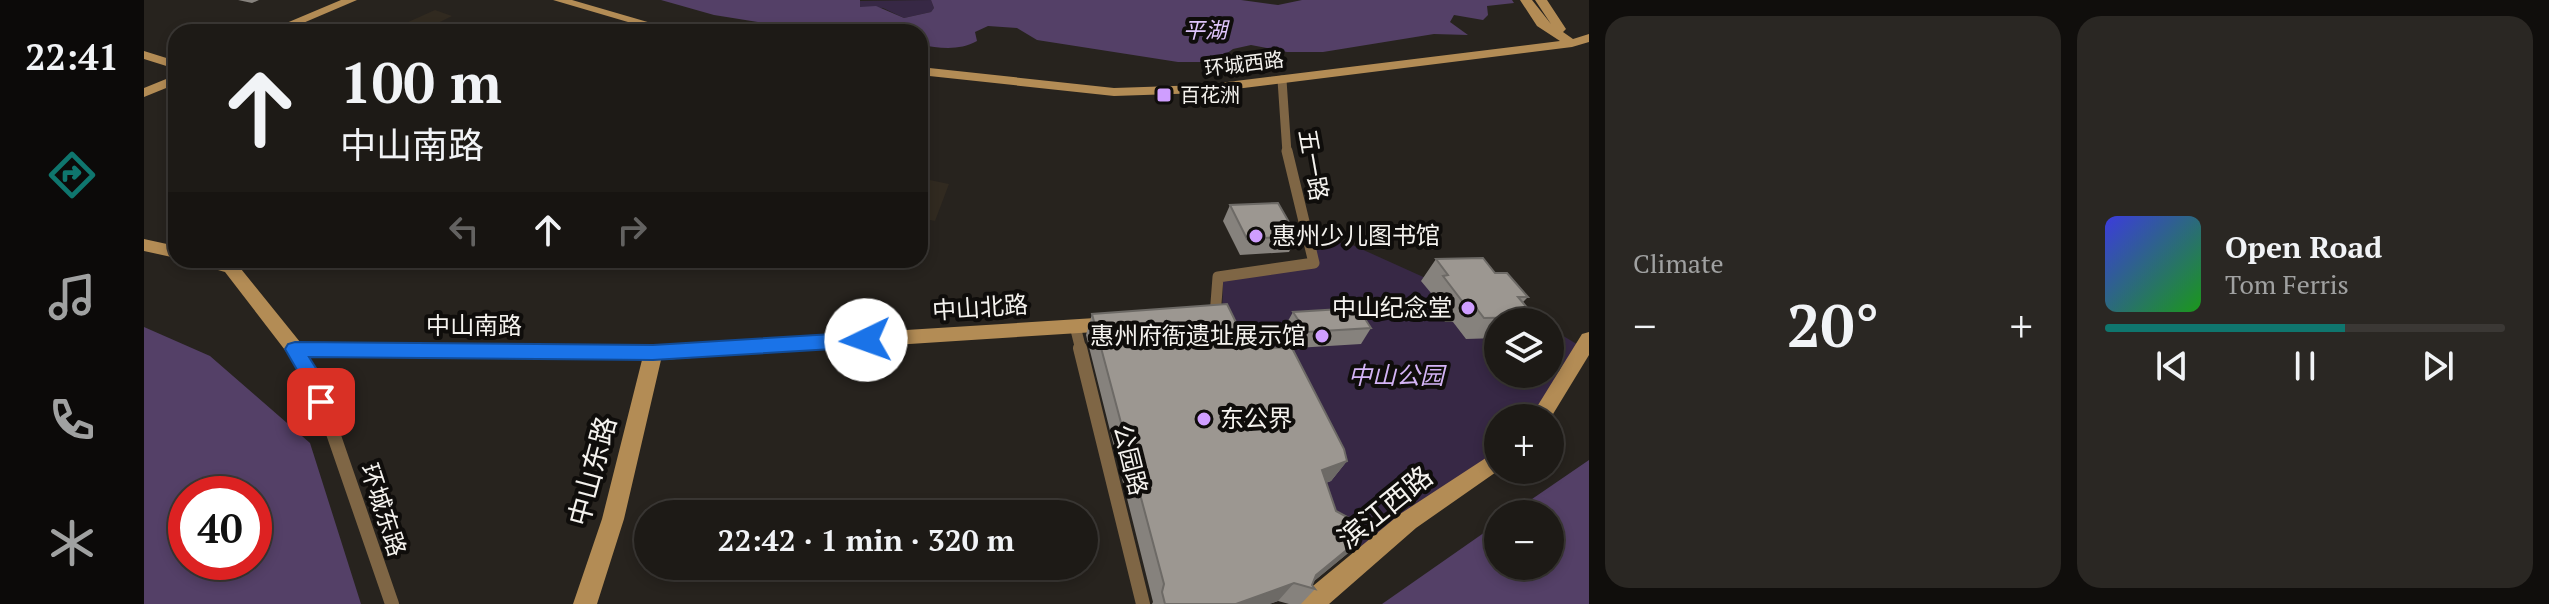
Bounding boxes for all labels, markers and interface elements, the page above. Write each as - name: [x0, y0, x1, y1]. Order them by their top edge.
- water label: 平湖: [1183, 15, 1230, 44]
- text: 22:41: [25, 33, 119, 80]
- text: 100 m: [340, 45, 502, 119]
- street label: 环城西路: [1203, 45, 1285, 82]
- icon: ahead: [208, 56, 312, 160]
- place label: 百花洲: [1180, 81, 1240, 108]
- marker: 百花洲: [1155, 86, 1173, 104]
- text: 中山南路: [340, 121, 484, 168]
- street label: 五一路: [1292, 127, 1336, 203]
- icon: directions: [44, 147, 100, 203]
- icon: left: [442, 208, 486, 252]
- icon: ahead: [526, 208, 570, 252]
- icon: right: [610, 208, 654, 252]
- place label: 惠州少儿图书馆: [1272, 219, 1440, 251]
- marker: 惠州少儿图书馆: [1247, 227, 1265, 245]
- text: Open Road: [2225, 227, 2382, 267]
- text: Climate: [1633, 246, 1724, 280]
- text: Tom Ferris: [2225, 267, 2349, 301]
- icon: music: [44, 269, 100, 325]
- text: 20°: [1787, 285, 1879, 364]
- street label: 中山北路: [931, 288, 1029, 326]
- place label: 中山纪念堂: [1332, 291, 1452, 323]
- text: −: [1633, 296, 1656, 355]
- text: +: [2010, 296, 2033, 355]
- position arrow: [824, 298, 908, 382]
- marker: 中山纪念堂: [1459, 299, 1477, 317]
- map controls: [1484, 308, 1564, 580]
- button: layers: [1484, 308, 1564, 388]
- street label: 中山南路: [426, 309, 522, 341]
- place label: 惠州府衙遗址展示馆: [1090, 319, 1306, 351]
- marker: 惠州府衙遗址展示馆: [1313, 327, 1331, 345]
- icon: previous: [2150, 344, 2194, 388]
- icon: pause: [2283, 344, 2327, 388]
- icon: next: [2416, 344, 2460, 388]
- park label: 中山公园: [1348, 359, 1447, 391]
- pin: [287, 368, 355, 436]
- icon: arrive: [299, 380, 343, 424]
- icon: phone: [44, 392, 100, 448]
- place label: 东公界: [1220, 402, 1292, 434]
- button: +: [1484, 404, 1564, 484]
- marker: 东公界: [1195, 410, 1213, 428]
- street label: 中山东路: [559, 412, 624, 530]
- street label: 公园路: [1107, 421, 1155, 499]
- street label: 滨江西路: [1330, 457, 1440, 556]
- street label: 环城东路: [354, 459, 414, 560]
- speed limit sign: 40: [168, 476, 272, 580]
- button: −: [1484, 500, 1564, 580]
- icon: climate: [44, 515, 100, 571]
- text: 22:42 · 1 min · 320 m: [718, 520, 1014, 560]

